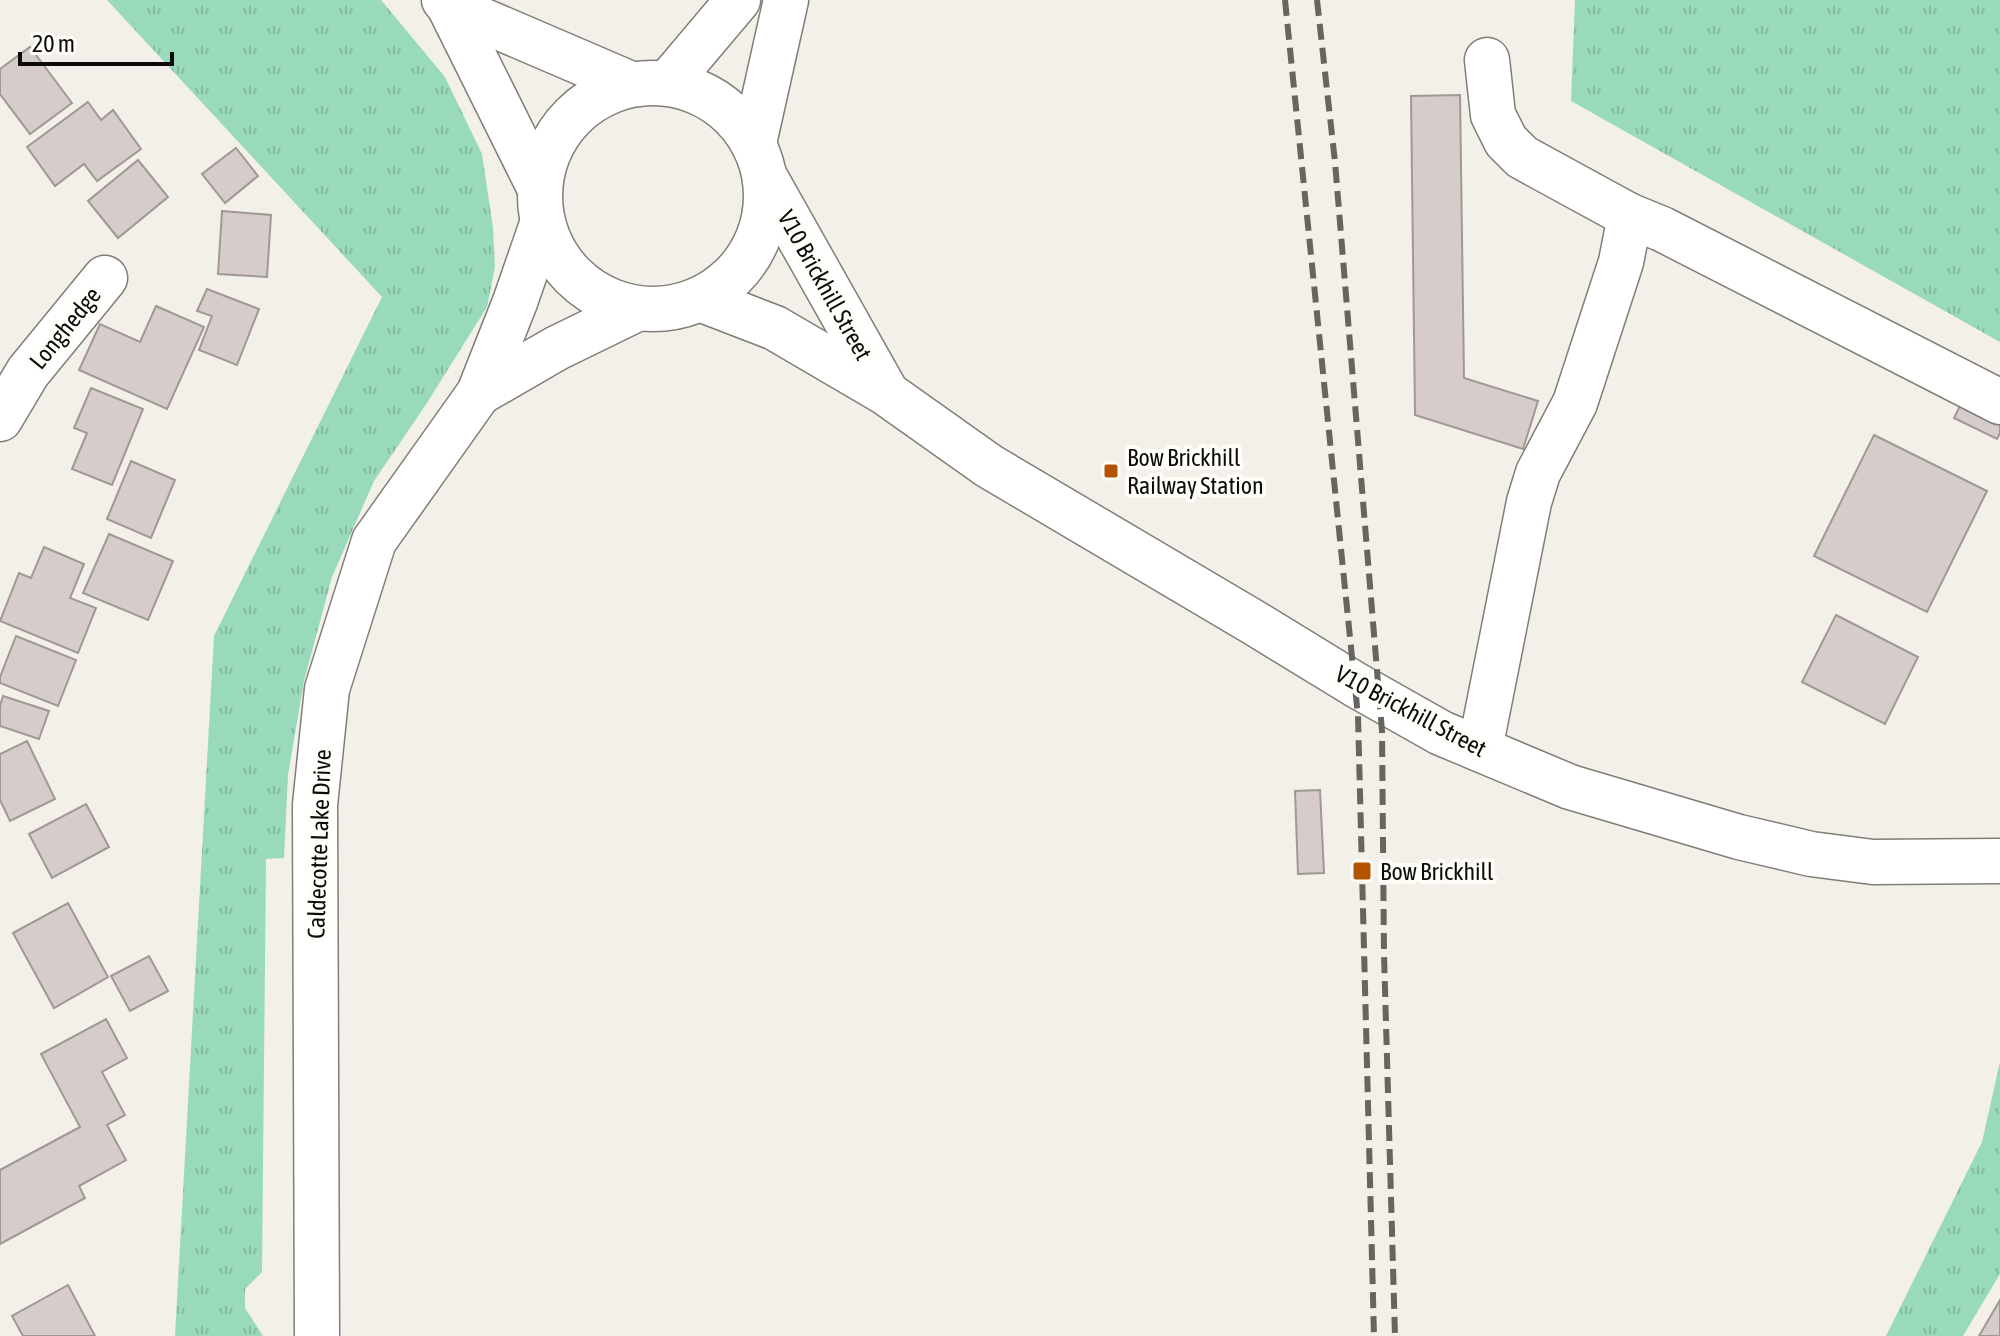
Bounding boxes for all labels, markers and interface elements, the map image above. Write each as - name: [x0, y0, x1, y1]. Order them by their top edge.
- scale bar: [20, 16, 172, 66]
- text: 20 m: [32, 30, 75, 57]
- street label: V10 Brickhill Street: [773, 205, 877, 365]
- street label: Longhedge: [24, 282, 106, 374]
- place label: Bow Brickhill Railway Station: [1127, 444, 1264, 499]
- marker: Bow Brickhill Railway Station: [1102, 462, 1120, 480]
- street label: V10 Brickhill Street: [1331, 660, 1491, 762]
- street label: Caldecotte Lake Drive: [302, 749, 336, 939]
- place label: Bow Brickhill: [1380, 858, 1494, 885]
- marker: Bow Brickhill: [1351, 860, 1373, 882]

